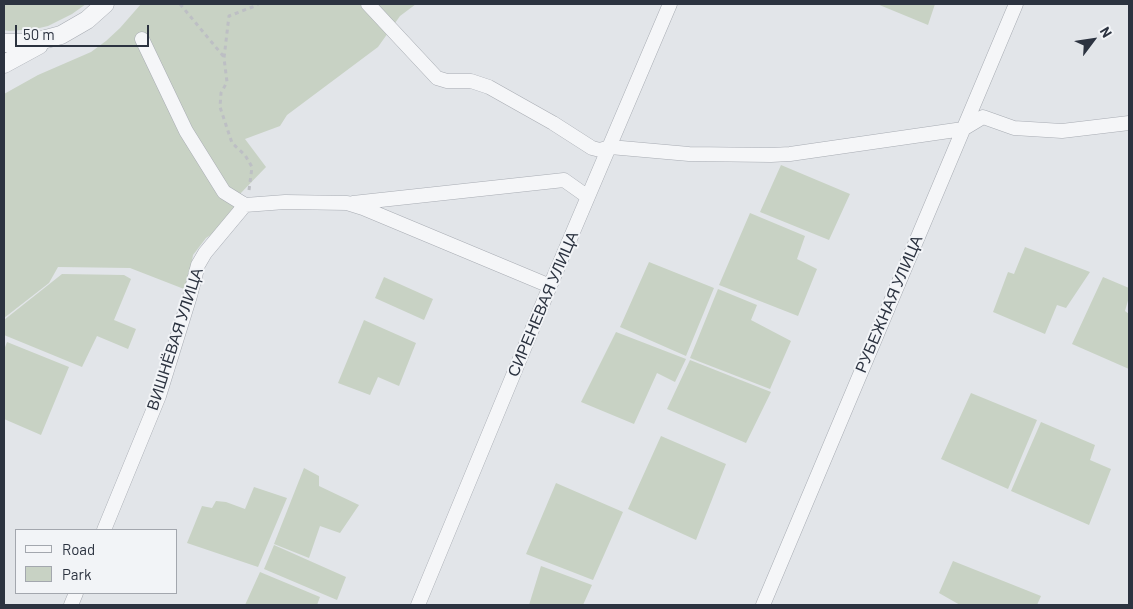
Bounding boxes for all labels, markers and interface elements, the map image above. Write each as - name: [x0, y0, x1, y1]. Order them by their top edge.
- scale bar: [18, 15, 151, 47]
- north arrow: [1068, 15, 1118, 65]
- text: N: [1097, 24, 1116, 40]
- text: 50 m: [23, 25, 55, 43]
- street label: СИРЕНЕВАЯ УЛИЦА: [504, 228, 582, 380]
- street label: РУБЕЖНАЯ УЛИЦА: [851, 232, 927, 376]
- street label: ВИШНЁВАЯ УЛИЦА: [143, 265, 207, 413]
- legend: [15, 529, 178, 594]
- text: Road: [62, 540, 95, 558]
- text: Park: [62, 565, 91, 583]

